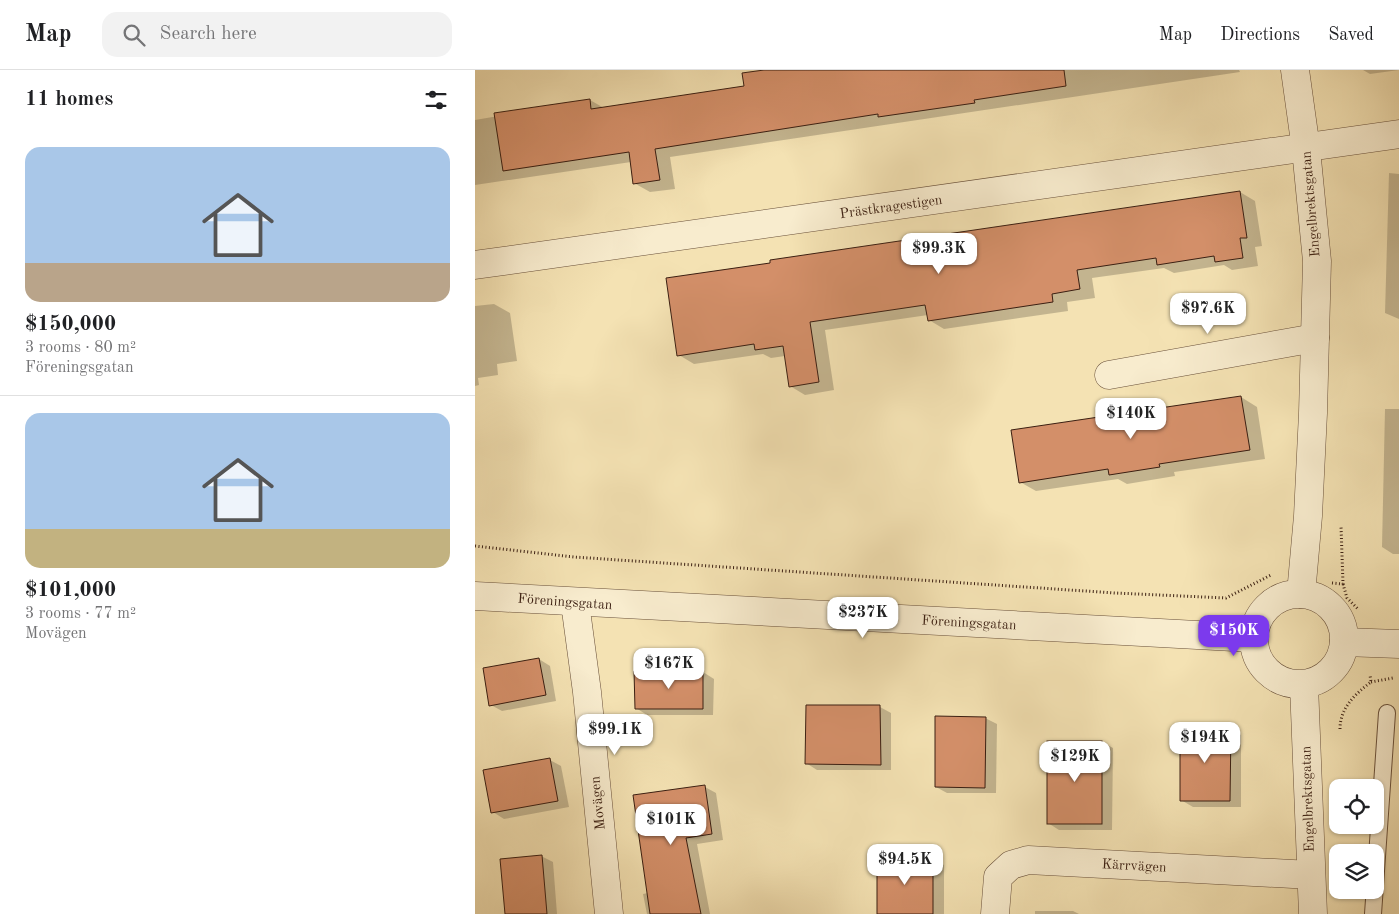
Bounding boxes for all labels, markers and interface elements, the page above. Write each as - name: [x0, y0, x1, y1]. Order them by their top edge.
- search box: [102, 12, 452, 57]
- icon: search: [120, 21, 148, 49]
- text: Map: [25, 23, 72, 47]
- text: Search here: [160, 25, 257, 44]
- text: Map: [1159, 26, 1192, 44]
- text: Directions: [1220, 26, 1300, 44]
- text: Saved: [1328, 26, 1374, 44]
- icon: filters: [422, 86, 450, 114]
- text: 11 homes: [25, 89, 113, 110]
- street label: Engelbrektsgatan: [1299, 150, 1323, 258]
- icon: home: [193, 180, 283, 270]
- street label: Prästkragestigen: [839, 193, 944, 221]
- pin: $99.3K: [898, 232, 980, 275]
- text: $99.3K: [912, 241, 966, 257]
- pin: $97.6K: [1167, 292, 1249, 335]
- text: $97.6K: [1181, 301, 1235, 317]
- text: $150,000: [25, 314, 116, 335]
- text: 3 rooms · 80 m²: [25, 340, 136, 356]
- text: Föreningsgatan: [25, 360, 134, 376]
- pin: $140K: [1096, 398, 1166, 440]
- text: $140K: [1106, 406, 1156, 422]
- icon: home: [193, 445, 283, 535]
- text: $101,000: [25, 580, 116, 601]
- street label: Föreningsgatan: [517, 592, 613, 612]
- pin: $237K: [828, 596, 898, 639]
- text: $237K: [838, 605, 888, 621]
- text: 3 rooms · 77 m²: [25, 606, 136, 622]
- street label: Föreningsgatan: [921, 614, 1017, 632]
- pin: $150K: [1199, 614, 1269, 657]
- text: $150K: [1209, 623, 1259, 639]
- text: Movägen: [25, 626, 87, 642]
- pin: $167K: [634, 648, 704, 690]
- text: $167K: [644, 656, 694, 672]
- pin: $99.1K: [574, 714, 656, 756]
- text: $99.1K: [588, 722, 642, 738]
- pin: $194K: [1170, 722, 1240, 764]
- text: $194K: [1180, 730, 1230, 746]
- pin: $129K: [1040, 740, 1110, 783]
- street label: Engelbrektsgatan: [1299, 745, 1317, 852]
- text: $129K: [1050, 749, 1100, 765]
- street label: Movägen: [588, 775, 608, 831]
- map controls: [1329, 779, 1384, 899]
- button: locate: [1329, 779, 1384, 834]
- pin: $101K: [636, 804, 706, 846]
- text: $101K: [646, 812, 696, 828]
- pin: $94.5K: [864, 844, 946, 886]
- button: layers: [1329, 844, 1384, 899]
- text: $94.5K: [878, 852, 932, 868]
- street label: Kärrvägen: [1101, 857, 1167, 875]

